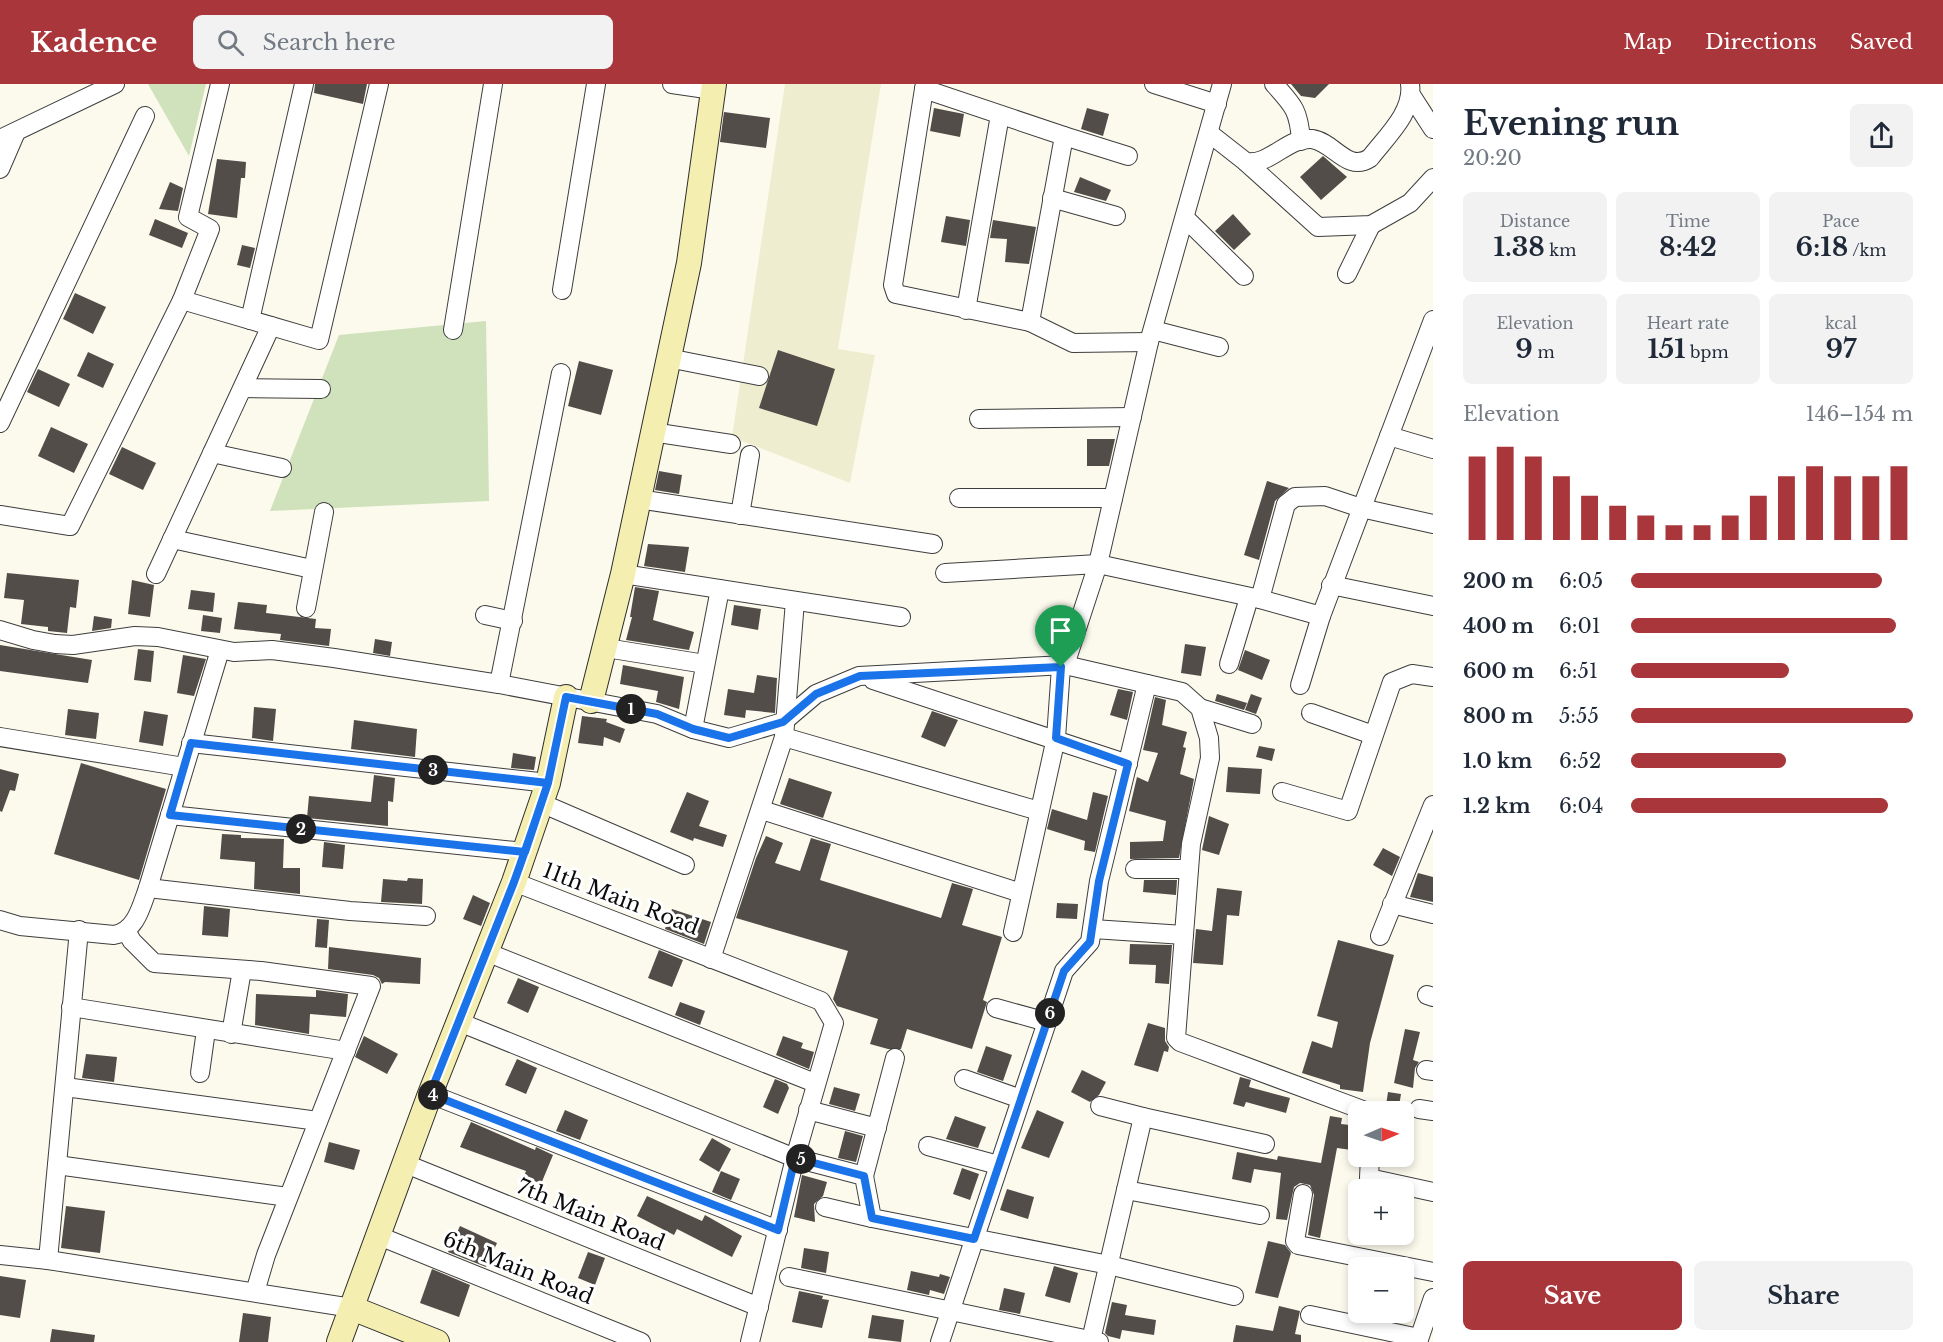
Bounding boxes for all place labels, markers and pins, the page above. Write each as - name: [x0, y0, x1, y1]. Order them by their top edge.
- pin: [1035, 605, 1086, 667]
- pin: 1: [616, 694, 646, 724]
- pin: 3: [418, 755, 448, 785]
- pin: 2: [286, 814, 316, 844]
- pin: 6: [1035, 998, 1065, 1028]
- pin: 4: [418, 1080, 448, 1110]
- pin: 5: [786, 1144, 816, 1174]

